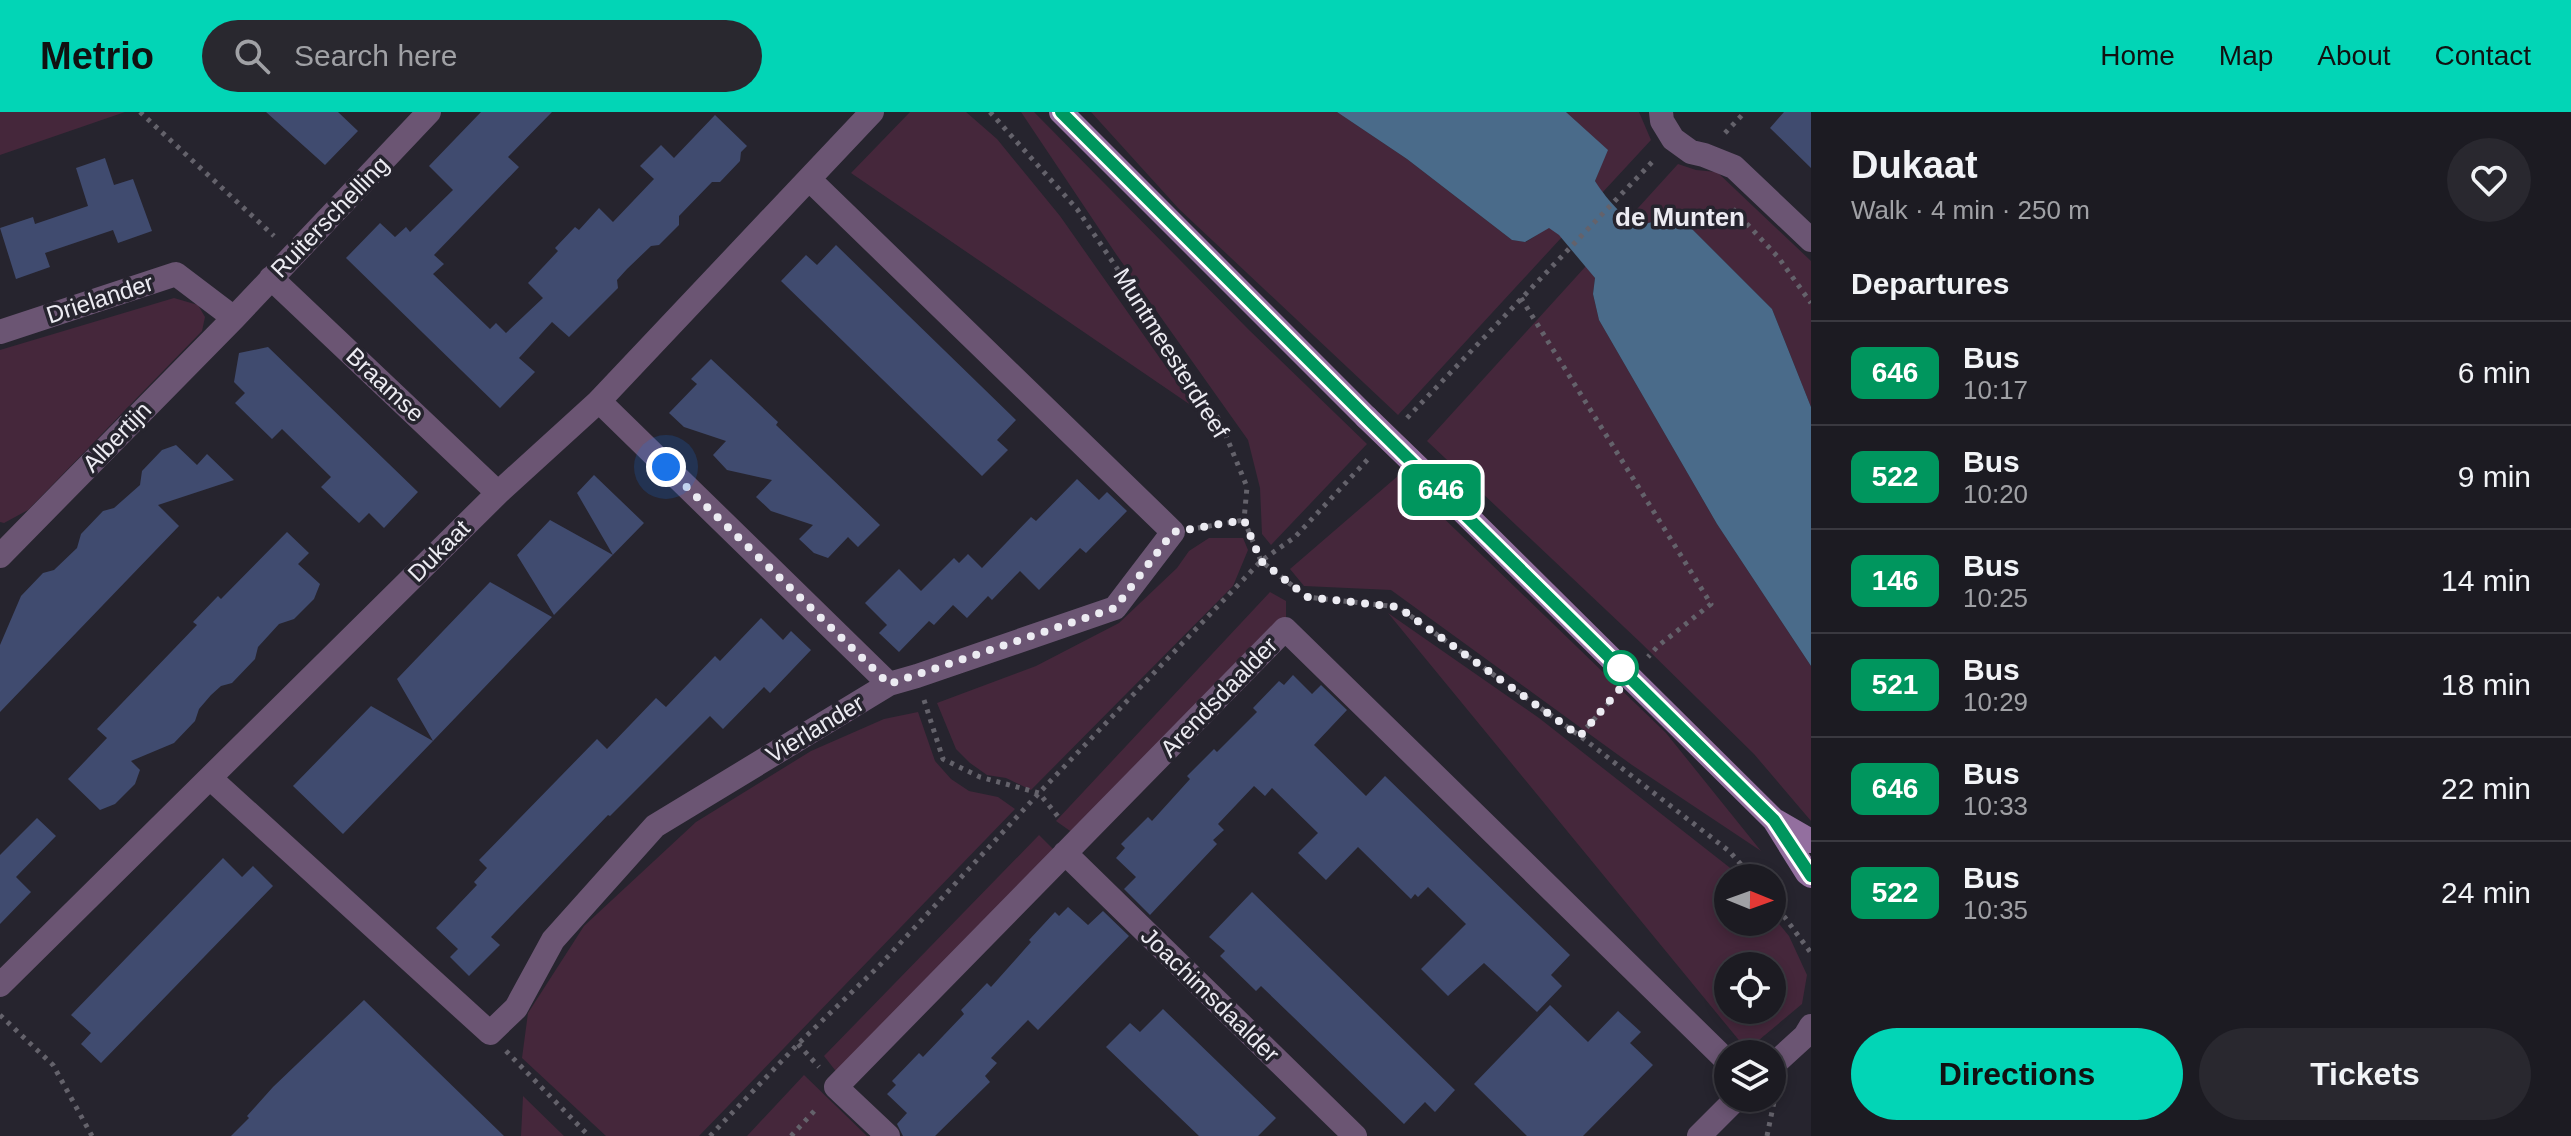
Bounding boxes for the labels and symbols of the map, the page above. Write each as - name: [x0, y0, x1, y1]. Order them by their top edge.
- street label: Ruiterschelling: [265, 151, 394, 283]
- district label: de Munten: [1615, 202, 1745, 232]
- street label: Muntmeesterdreef: [1108, 263, 1235, 443]
- street label: Drielander: [43, 269, 157, 328]
- street label: Braamse: [341, 342, 430, 427]
- street label: Albertijn: [77, 396, 156, 477]
- your location: [646, 447, 686, 487]
- line badge: 646: [1395, 464, 1487, 516]
- street label: Dukaat: [402, 514, 475, 587]
- street label: Arendsdaalder: [1155, 631, 1283, 762]
- unlabelled marker: [1604, 651, 1638, 685]
- street label: Vierlander: [761, 689, 868, 768]
- north arrow: [1714, 864, 1786, 936]
- street label: Joachimsdaalder: [1136, 922, 1285, 1067]

